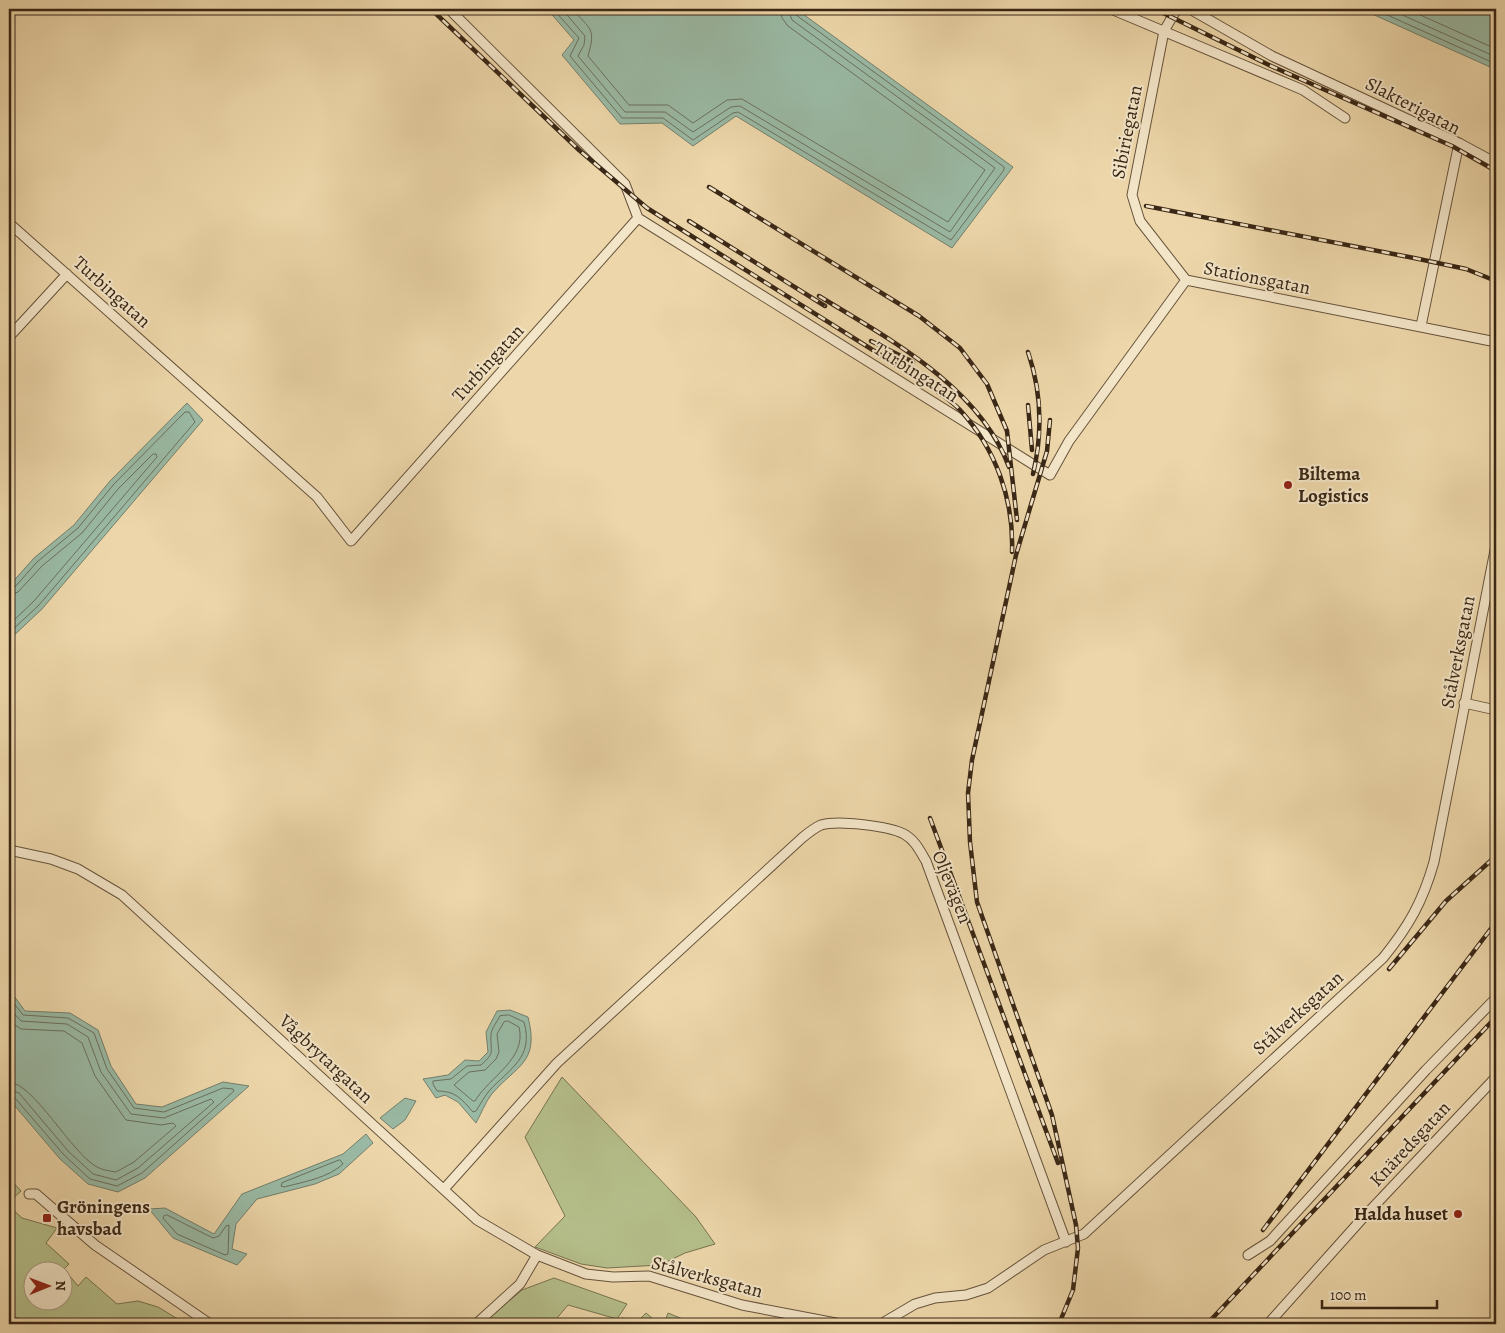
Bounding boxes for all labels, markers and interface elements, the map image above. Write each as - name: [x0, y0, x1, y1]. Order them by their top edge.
- street label: Slakterigatan: [1361, 71, 1465, 141]
- street label: Sibiriegatan: [1105, 83, 1149, 181]
- street label: Turbingatan: [67, 250, 157, 334]
- street label: Stationsgatan: [1202, 255, 1312, 301]
- street label: Turbingatan: [446, 318, 530, 408]
- street label: Turbingatan: [868, 335, 964, 409]
- place label: Biltema Logistics: [1298, 461, 1369, 509]
- marker: Biltema Logistics: [1282, 479, 1294, 491]
- street label: Stålverksgatan: [1434, 593, 1482, 711]
- street label: Oljevägen: [926, 847, 978, 927]
- street label: Stålverksgatan: [1247, 965, 1349, 1061]
- street label: Vågbrytargatan: [272, 1008, 379, 1109]
- street label: Knäredsgatan: [1364, 1096, 1456, 1192]
- place label: Gröningens havsbad: [57, 1194, 150, 1242]
- place label: Halda huset: [1354, 1201, 1449, 1227]
- marker: Halda huset: [1452, 1208, 1464, 1220]
- marker: Gröningens havsbad: [41, 1212, 53, 1224]
- street label: Stålverksgatan: [648, 1250, 766, 1304]
- north arrow: [22, 1260, 72, 1310]
- scale bar: [1322, 1278, 1438, 1310]
- text: N: [51, 1281, 70, 1291]
- text: 100 m: [1330, 1285, 1367, 1305]

